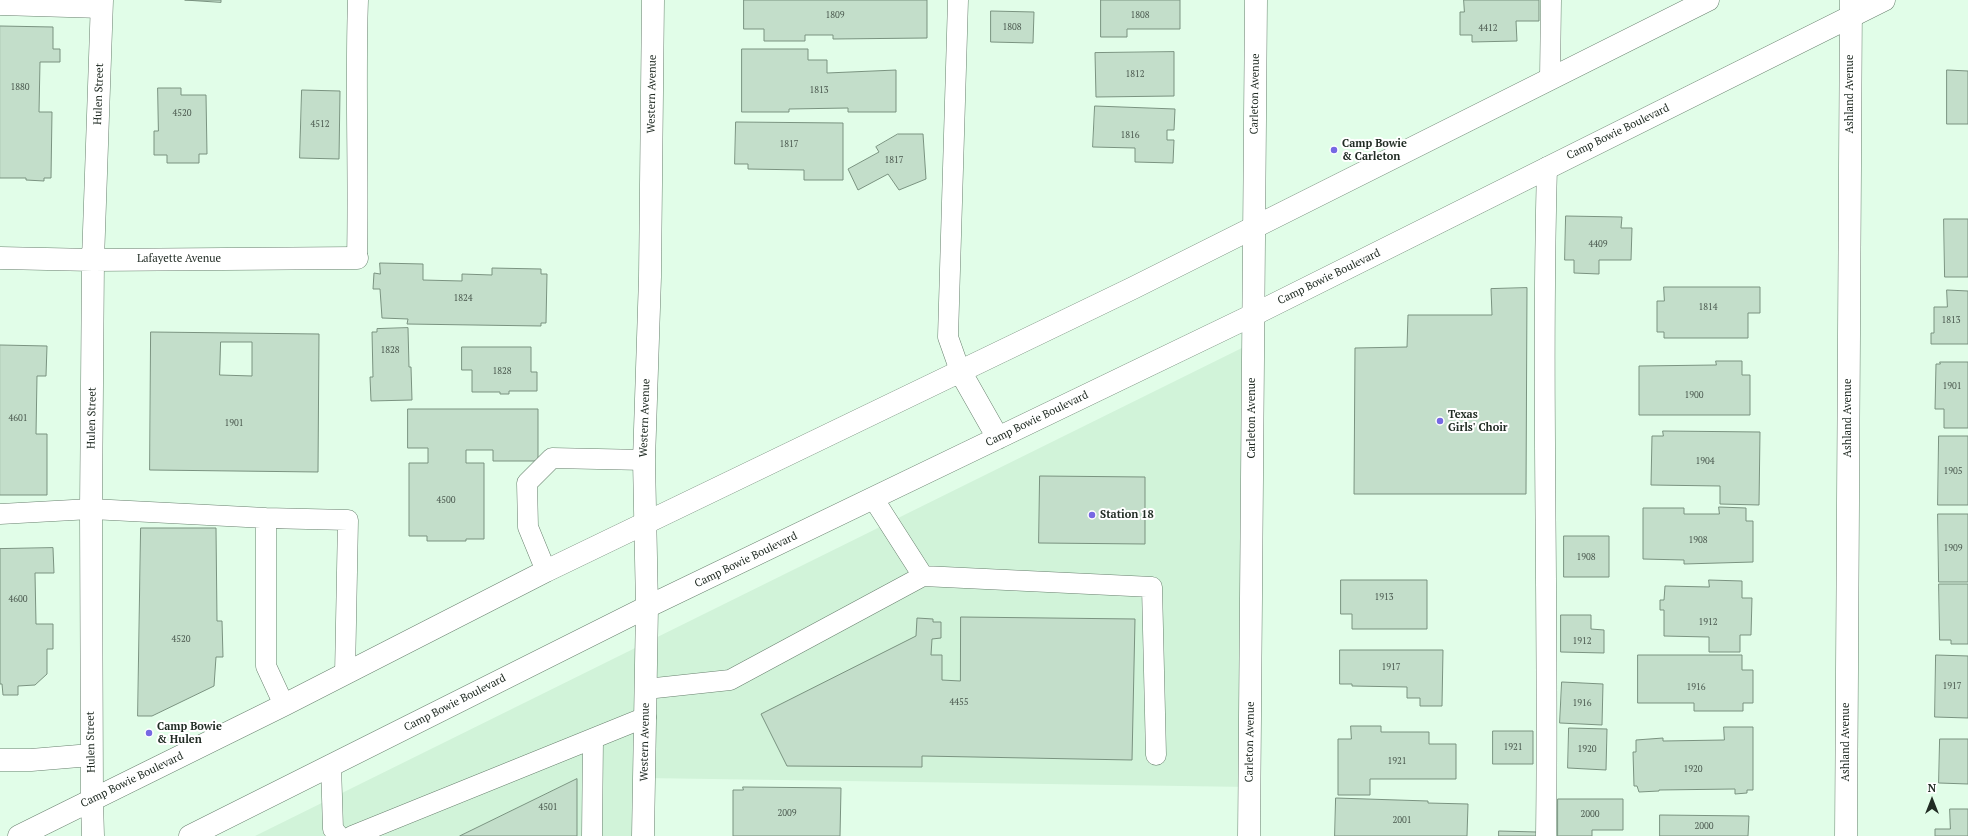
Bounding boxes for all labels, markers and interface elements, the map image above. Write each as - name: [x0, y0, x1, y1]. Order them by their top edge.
- house number: 1809: [825, 10, 845, 20]
- house number: 1808: [1130, 10, 1150, 20]
- house number: 1808: [1002, 22, 1022, 32]
- house number: 4412: [1478, 23, 1498, 33]
- street label: Carleton Avenue: [1248, 53, 1262, 135]
- street label: Western Avenue: [645, 54, 659, 134]
- street label: Ashland Avenue: [1843, 55, 1857, 133]
- street label: Hulen Street: [91, 63, 107, 125]
- house number: 1812: [1125, 69, 1145, 79]
- house number: 1880: [10, 82, 30, 92]
- house number: 1813: [809, 85, 829, 95]
- street label: Camp Bowie Boulevard: [1565, 101, 1671, 163]
- house number: 4520: [172, 108, 192, 118]
- house number: 4512: [310, 119, 330, 129]
- house number: 1816: [1120, 130, 1140, 140]
- place label: Camp Bowie & Carleton: [1342, 137, 1407, 163]
- house number: 1817: [779, 139, 799, 149]
- marker: Camp Bowie & Carleton: [1329, 145, 1339, 155]
- house number: 1817: [884, 155, 904, 165]
- house number: 4409: [1588, 239, 1608, 249]
- street label: Camp Bowie Boulevard: [1276, 246, 1382, 308]
- street label: Lafayette Avenue: [137, 252, 221, 266]
- house number: 1824: [453, 293, 473, 303]
- house number: 1814: [1698, 302, 1718, 312]
- house number: 1813: [1941, 315, 1961, 325]
- house number: 1828: [380, 345, 400, 355]
- house number: 1828: [492, 366, 512, 376]
- street label: Carleton Avenue: [1245, 377, 1259, 459]
- street label: Western Avenue: [637, 378, 653, 458]
- street label: Ashland Avenue: [1841, 379, 1855, 457]
- house number: 1901: [1942, 381, 1962, 391]
- street label: Hulen Street: [85, 387, 99, 449]
- street label: Camp Bowie Boulevard: [984, 388, 1090, 450]
- house number: 1900: [1684, 390, 1704, 400]
- place label: Texas Girls' Choir: [1448, 408, 1508, 434]
- house number: 4601: [8, 413, 28, 423]
- marker: Texas Girls' Choir: [1435, 416, 1445, 426]
- house number: 1901: [224, 418, 244, 428]
- house number: 1904: [1695, 456, 1715, 466]
- house number: 1905: [1943, 466, 1963, 476]
- house number: 4500: [436, 495, 456, 505]
- place label: Station 18: [1100, 508, 1154, 522]
- marker: Station 18: [1087, 510, 1097, 520]
- street label: Camp Bowie Boulevard: [693, 529, 799, 591]
- house number: 1908: [1688, 535, 1708, 545]
- house number: 1909: [1943, 543, 1963, 553]
- house number: 1908: [1576, 552, 1596, 562]
- house number: 1913: [1374, 592, 1394, 602]
- house number: 4600: [8, 594, 28, 604]
- house number: 1912: [1698, 617, 1718, 627]
- house number: 4520: [171, 634, 191, 644]
- house number: 1912: [1572, 636, 1592, 646]
- house number: 1917: [1381, 662, 1401, 672]
- street label: Camp Bowie Boulevard: [402, 672, 508, 734]
- house number: 1917: [1942, 681, 1962, 691]
- house number: 1916: [1686, 682, 1706, 692]
- house number: 4455: [949, 697, 969, 707]
- house number: 1916: [1572, 698, 1592, 708]
- street label: Carleton Avenue: [1243, 701, 1257, 783]
- street label: Western Avenue: [638, 702, 652, 782]
- street label: Ashland Avenue: [1839, 703, 1853, 781]
- street label: Hulen Street: [84, 711, 98, 773]
- place label: Camp Bowie & Hulen: [157, 720, 222, 746]
- marker: Camp Bowie & Hulen: [144, 728, 154, 738]
- house number: 1921: [1503, 742, 1523, 752]
- house number: 1920: [1577, 744, 1597, 754]
- street label: Camp Bowie Boulevard: [79, 749, 185, 811]
- house number: 1921: [1387, 756, 1407, 766]
- house number: 1920: [1683, 764, 1703, 774]
- north arrow: [1912, 780, 1952, 820]
- text: N: [1928, 781, 1936, 795]
- house number: 4501: [538, 802, 558, 812]
- house number: 2009: [777, 808, 797, 818]
- house number: 2000: [1580, 809, 1600, 819]
- house number: 2001: [1392, 815, 1412, 825]
- house number: 2000: [1694, 821, 1714, 831]

